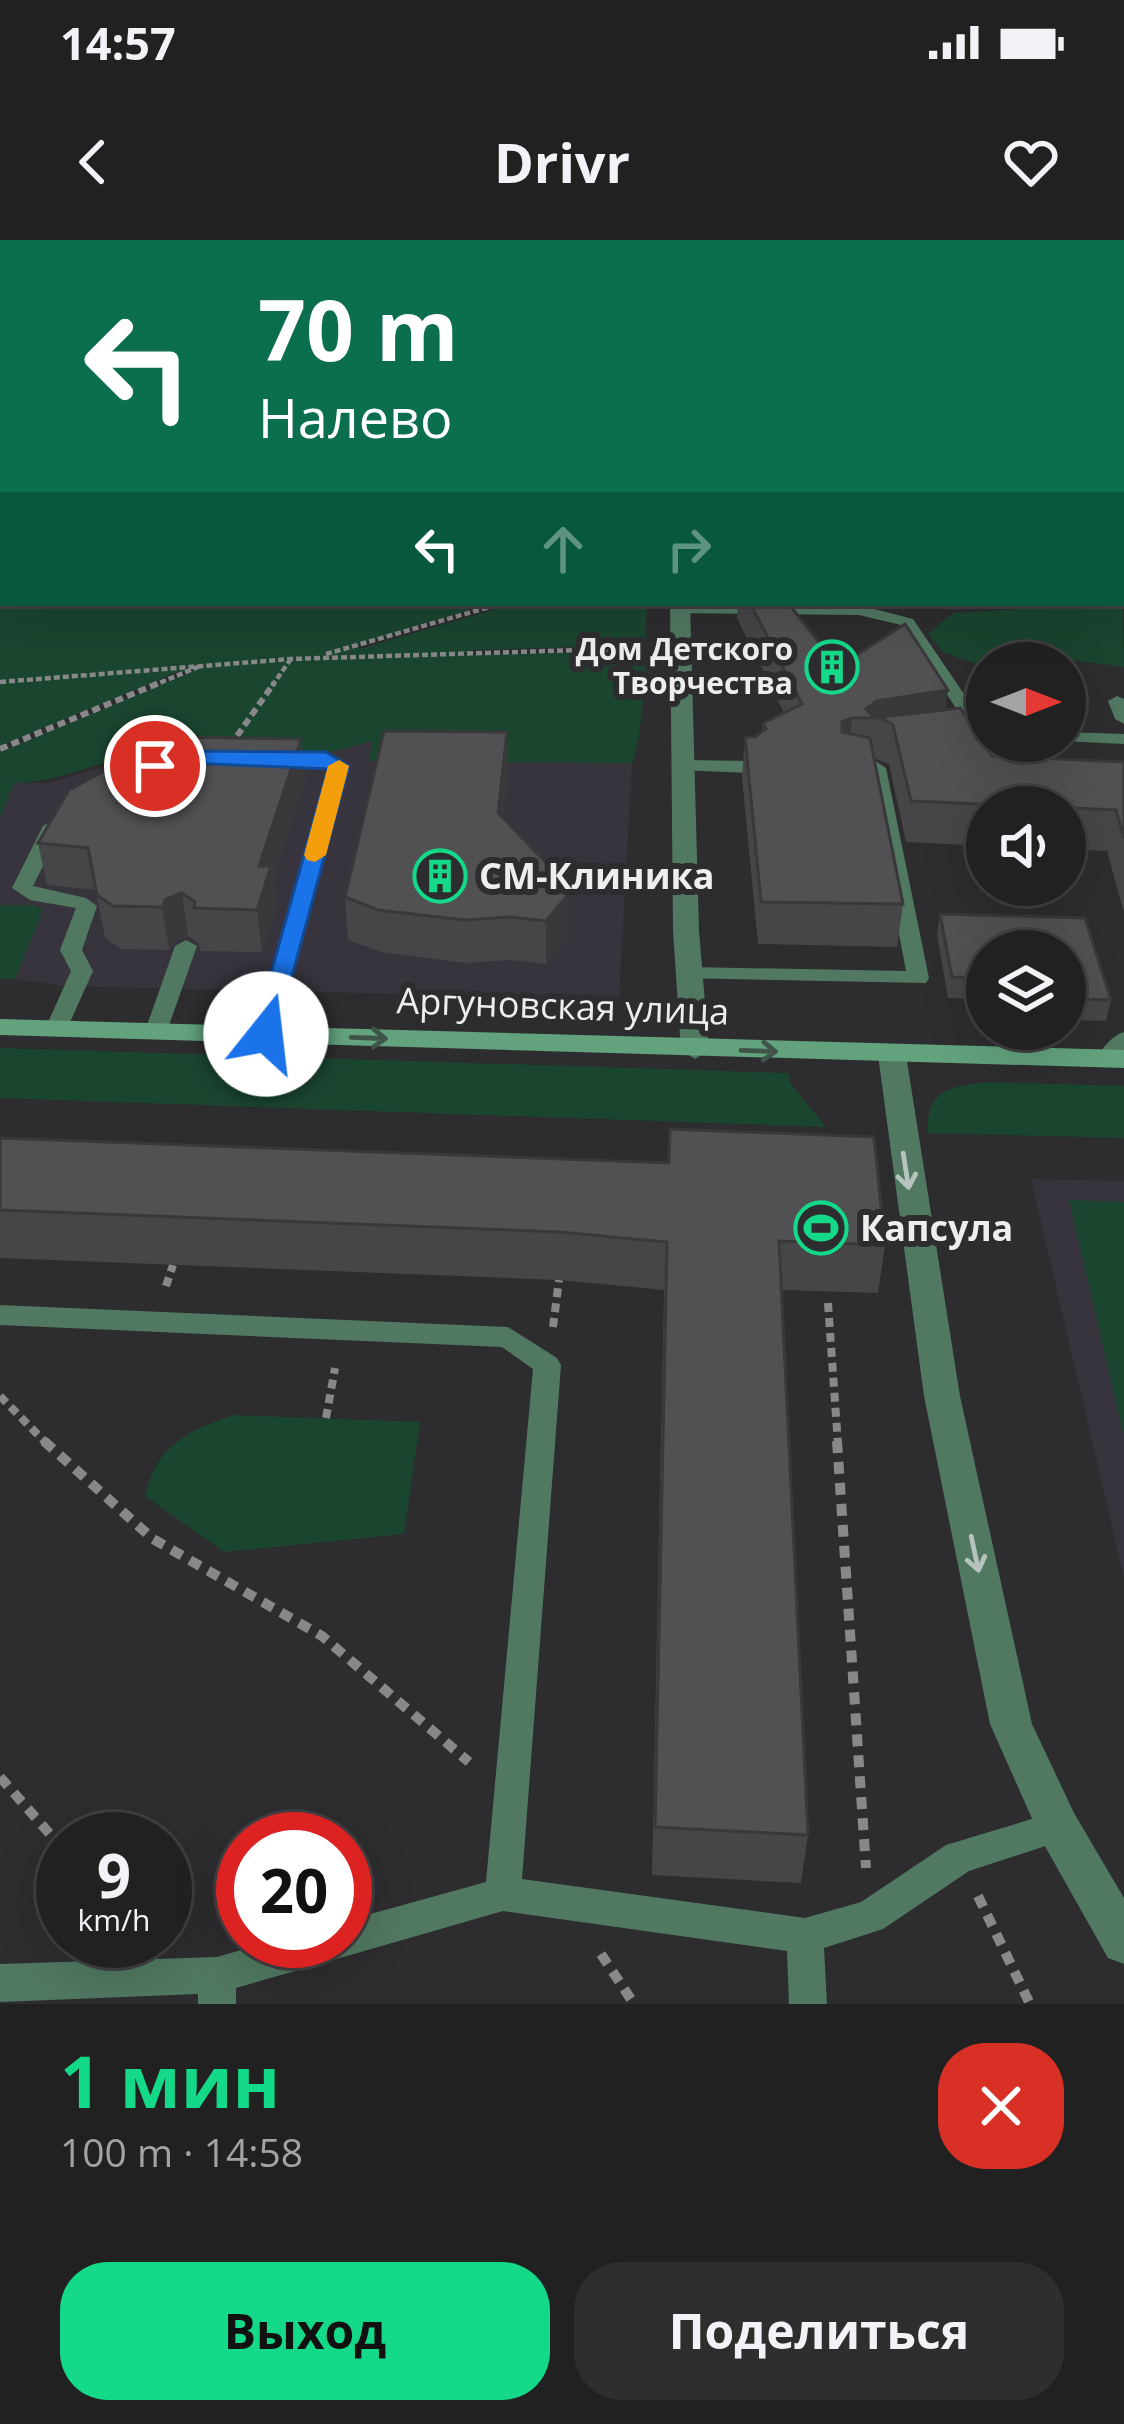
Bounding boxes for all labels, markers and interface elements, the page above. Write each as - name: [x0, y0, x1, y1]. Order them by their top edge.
- text: 14:57: [60, 12, 176, 73]
- text: Drivr: [494, 125, 630, 199]
- icon: back: [60, 129, 126, 195]
- icon: heart: [998, 129, 1064, 195]
- text: 70 m: [258, 271, 458, 386]
- icon: left: [60, 288, 216, 444]
- text: Налево: [258, 380, 453, 454]
- icon: left: [404, 516, 470, 582]
- icon: ahead: [530, 516, 596, 582]
- icon: right: [656, 516, 722, 582]
- place label: Дом Детского Творчества: [576, 628, 793, 703]
- building icon: Дом Детского Творчества: [804, 639, 860, 695]
- north arrow: [966, 642, 1086, 762]
- map controls: [966, 642, 1086, 1050]
- pin: [104, 715, 206, 817]
- icon: arrive: [122, 733, 188, 799]
- button: sound: [966, 786, 1086, 906]
- building icon: СМ-Клиника: [412, 848, 468, 904]
- place label: СМ-Клиника: [479, 851, 715, 900]
- button: layers: [966, 930, 1086, 1050]
- position arrow: [203, 971, 329, 1097]
- street label: Аргуновская улица: [396, 975, 730, 1036]
- one-way arrow: [349, 1027, 388, 1050]
- one-way arrow: [739, 1040, 778, 1063]
- one-way arrow: [895, 1151, 918, 1190]
- sports icon: Капсула: [793, 1200, 849, 1256]
- place label: Капсула: [860, 1203, 1013, 1252]
- one-way arrow: [965, 1535, 988, 1573]
- speed limit sign: 20: [216, 1812, 372, 1968]
- text: 9: [97, 1834, 131, 1916]
- text: km/h: [78, 1899, 150, 1940]
- text: 1 мин: [60, 2031, 280, 2129]
- button: close: [938, 2043, 1064, 2169]
- text: 100 m · 14:58: [60, 2125, 303, 2178]
- button: Выход: [60, 2262, 550, 2400]
- button: Поделиться: [574, 2262, 1064, 2400]

